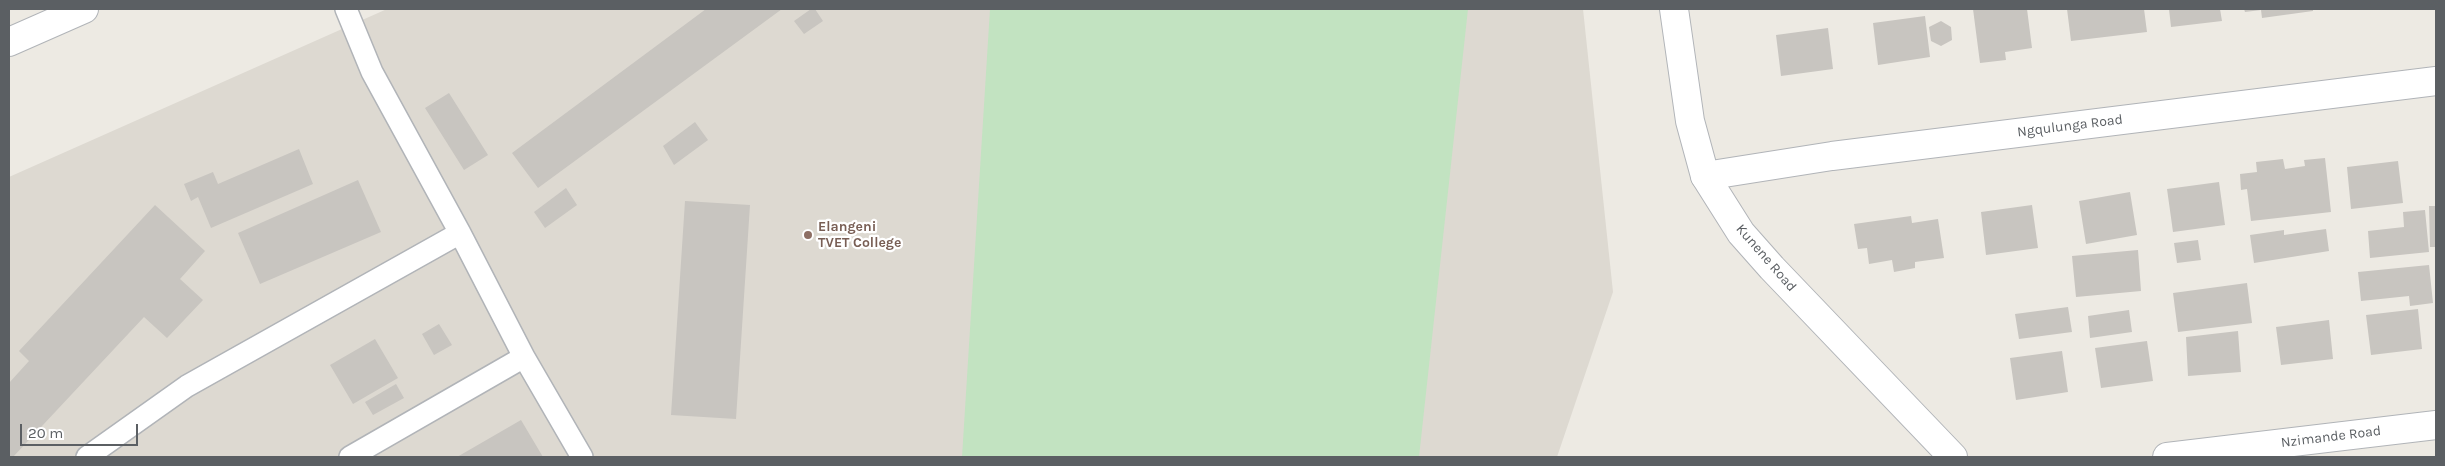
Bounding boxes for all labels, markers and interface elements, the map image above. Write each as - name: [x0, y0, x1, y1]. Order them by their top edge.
- street label: Ngqulunga Road: [2016, 111, 2124, 141]
- place label: Elangeni TVET College: [818, 219, 901, 252]
- street label: Kunene Road: [1732, 221, 1800, 295]
- marker: Elangeni TVET College: [802, 229, 814, 241]
- scale bar: [22, 414, 140, 446]
- street label: Nzimande Road: [2280, 423, 2382, 451]
- text: 20 m: [28, 424, 63, 442]

